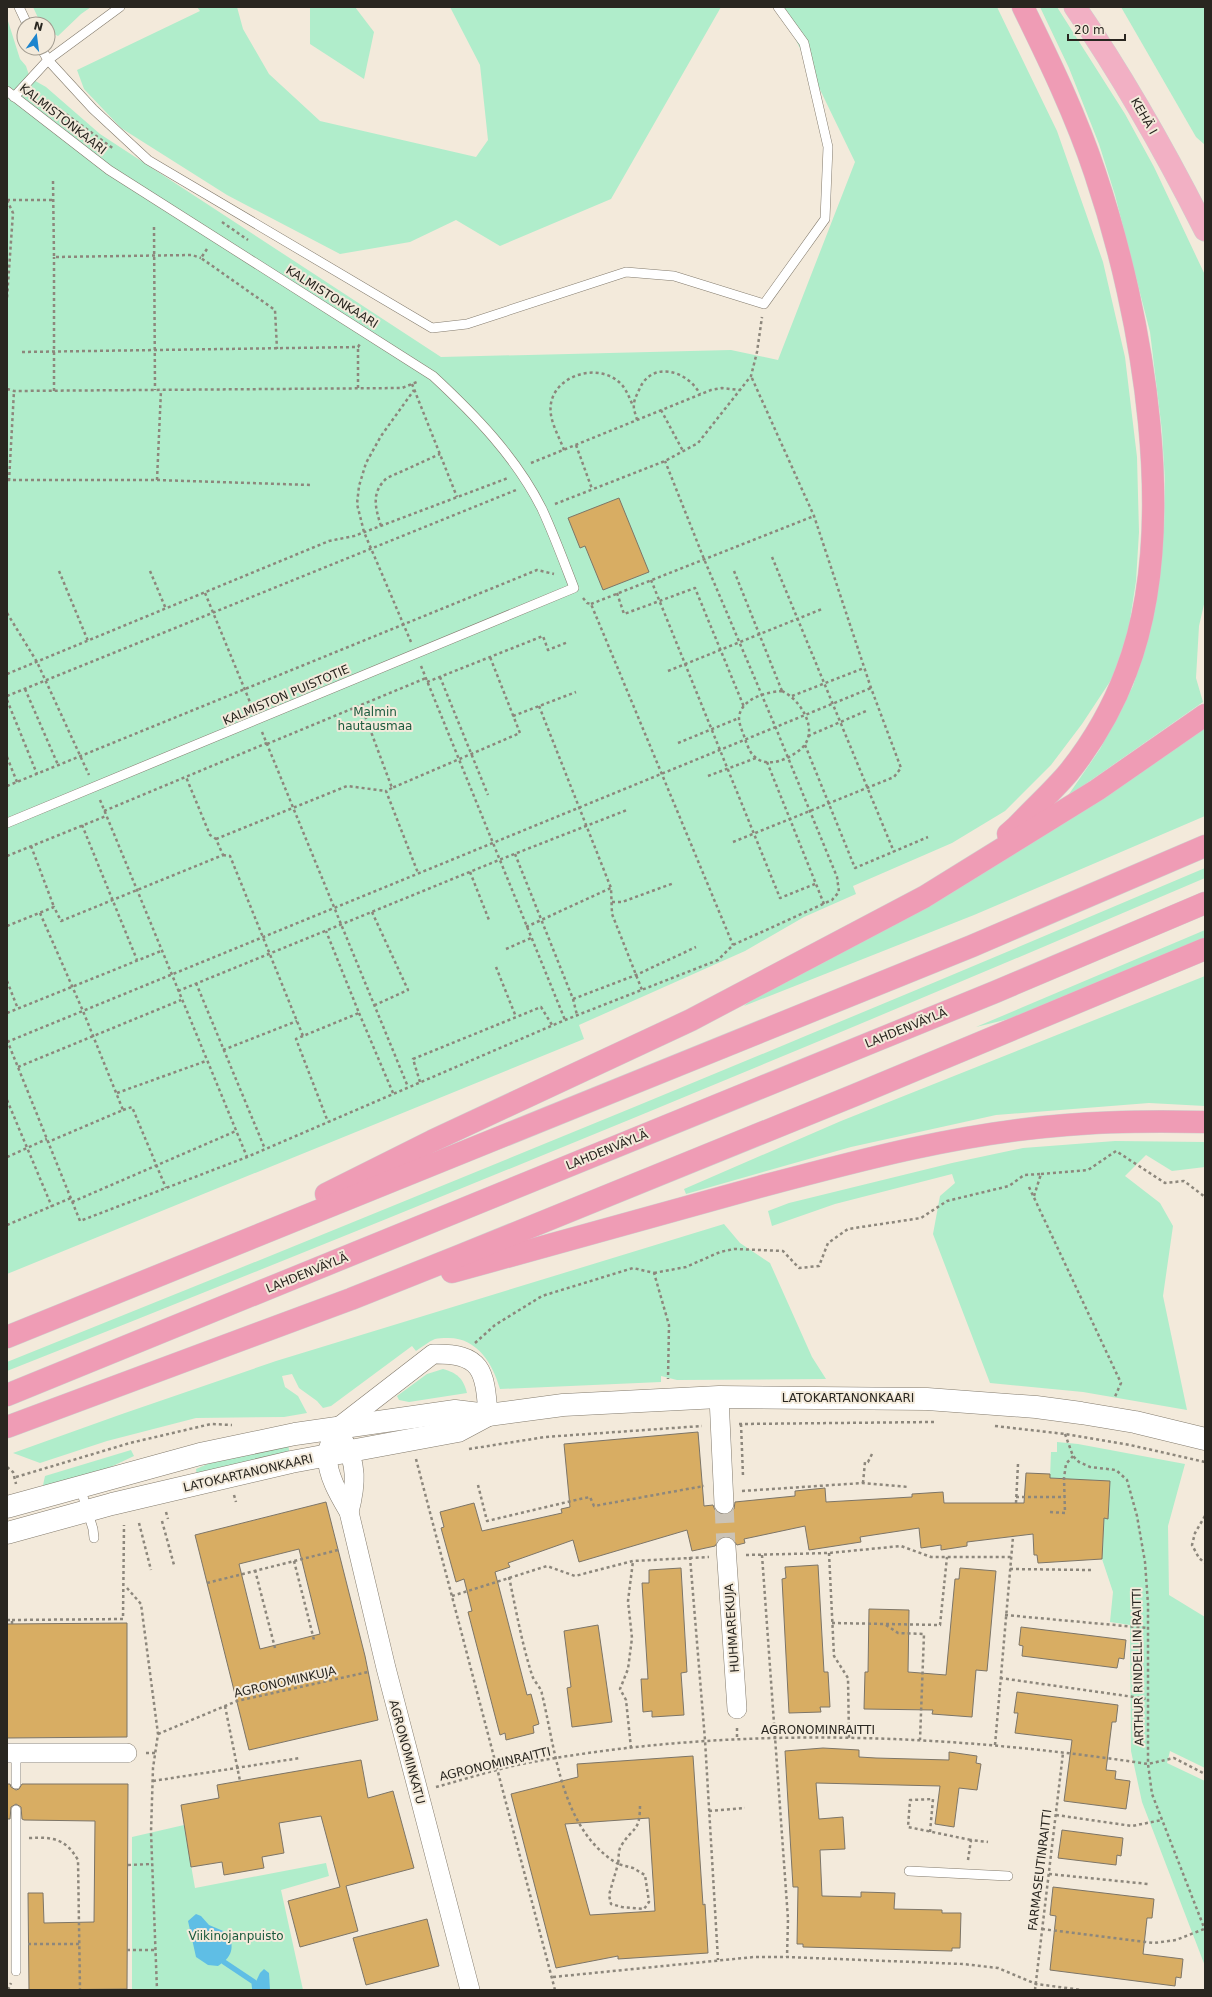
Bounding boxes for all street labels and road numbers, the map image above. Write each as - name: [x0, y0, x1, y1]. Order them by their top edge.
- street label: KALMISTONKAARI: [17, 81, 109, 157]
- street label: KEHÄ I: [1128, 95, 1161, 137]
- street label: KALMISTONKAARI: [283, 263, 381, 331]
- street label: KALMISTON PUISTOTIE: [221, 662, 351, 728]
- street label: LAHDENVÄYLÄ: [863, 1004, 950, 1051]
- street label: LAHDENVÄYLÄ: [564, 1126, 651, 1173]
- street label: LAHDENVÄYLÄ: [264, 1249, 351, 1296]
- street label: LATOKARTANONKAARI: [782, 1391, 914, 1405]
- street label: LATOKARTANONKAARI: [182, 1451, 314, 1495]
- street label: HUHMAREKUJA: [722, 1582, 742, 1673]
- street label: ARTHUR RINDELLIN RAITTI: [1130, 1588, 1146, 1746]
- street label: AGRONOMINKUJA: [233, 1663, 338, 1701]
- street label: AGRONOMINKATU: [386, 1698, 428, 1806]
- street label: AGRONOMINRAITTI: [761, 1723, 875, 1737]
- street label: AGRONOMINRAITTI: [438, 1744, 552, 1784]
- street label: FARMASEUTINRAITTI: [1026, 1808, 1054, 1932]

